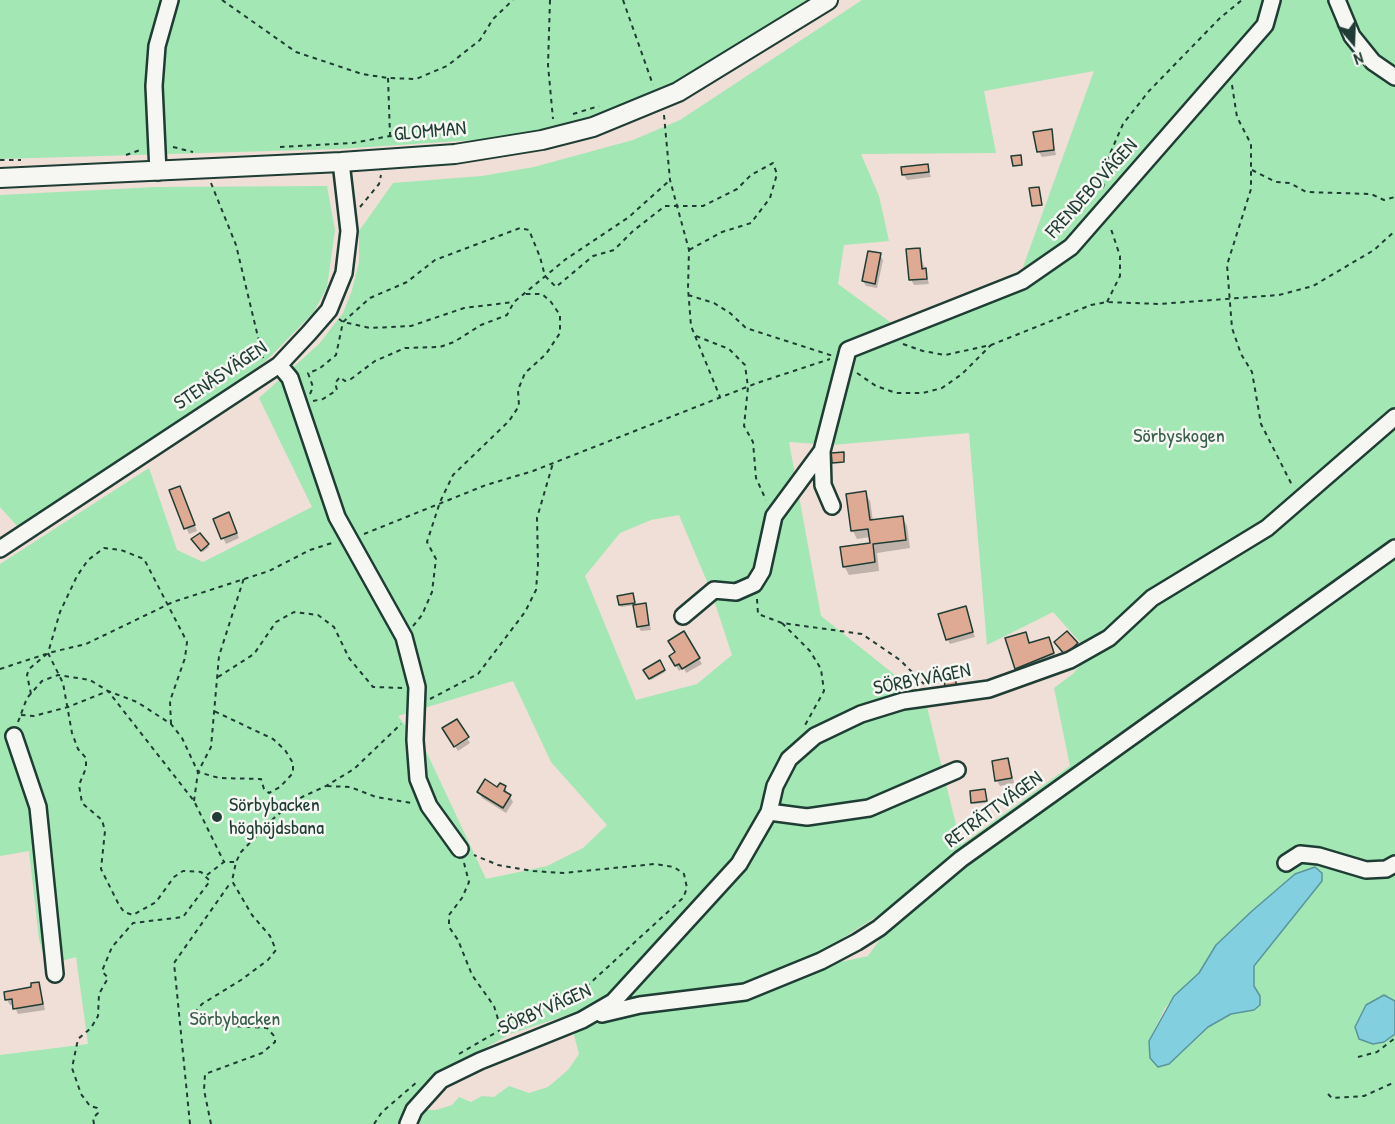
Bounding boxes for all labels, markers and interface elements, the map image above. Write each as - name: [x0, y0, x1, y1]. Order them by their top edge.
- north arrow: [1323, 12, 1383, 72]
- text: N: [1351, 47, 1366, 71]
- street label: GLOMMAN: [393, 117, 467, 147]
- street label: FRENDEBOVÄGEN: [1041, 134, 1143, 244]
- street label: STENÅSVÄGEN: [170, 336, 272, 416]
- park label: Sörbyskogen: [1133, 425, 1225, 449]
- street label: SÖRBYVÄGEN: [871, 659, 973, 701]
- street label: RETRÄTTVÄGEN: [940, 767, 1048, 853]
- place label: Sörbybacken höghöjdsbana: [229, 794, 324, 841]
- marker: Sörbybacken höghöjdsbana: [210, 810, 224, 824]
- street label: SÖRBYVÄGEN: [495, 979, 595, 1041]
- park label: Sörbybacken: [190, 1008, 280, 1032]

